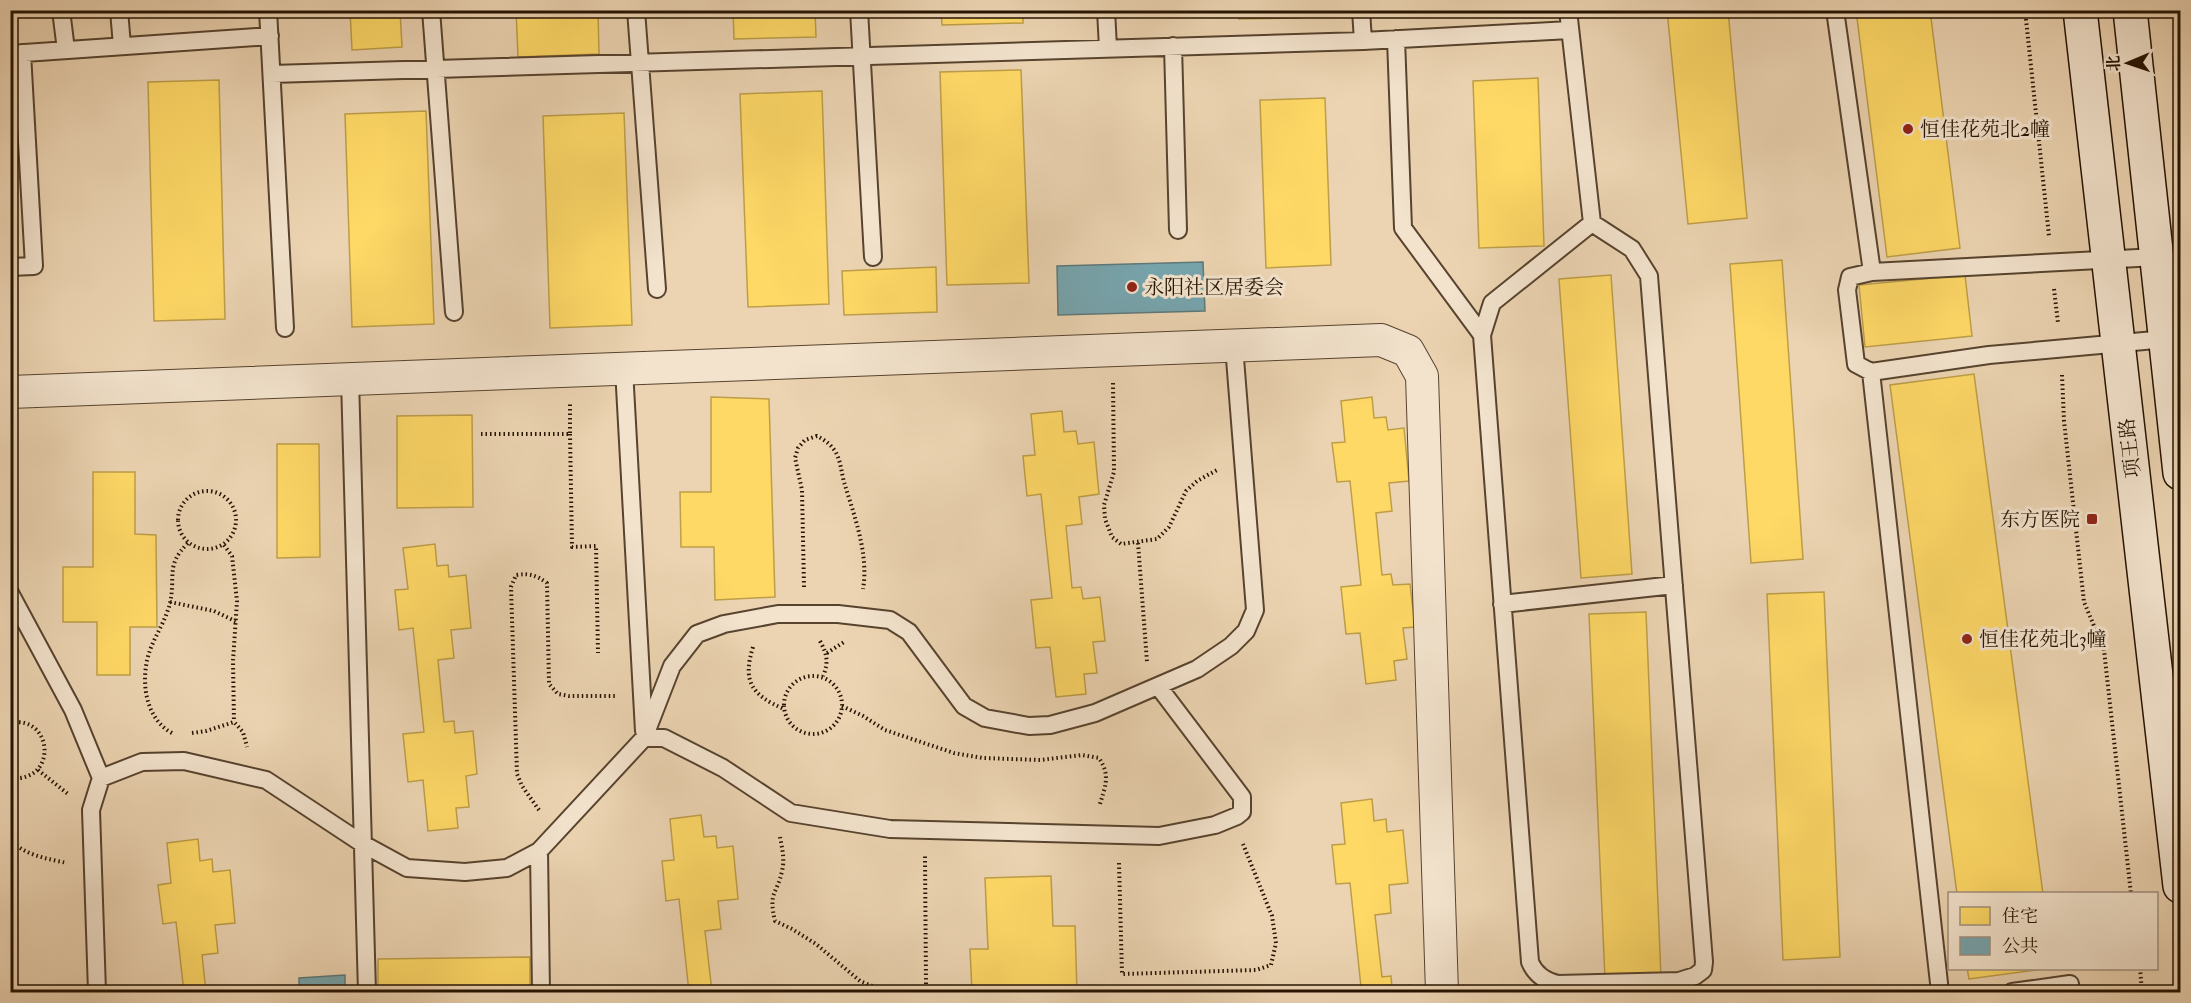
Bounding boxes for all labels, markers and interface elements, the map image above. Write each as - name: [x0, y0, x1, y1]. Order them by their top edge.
- north arrow: [2098, 33, 2158, 93]
- text: 北: [2104, 55, 2124, 72]
- place label: 恒佳花苑北2幢: [1920, 117, 2050, 142]
- marker: 恒佳花苑北2幢: [1901, 122, 1915, 136]
- place label: 永阳社区居委会: [1144, 275, 1284, 300]
- marker: 永阳社区居委会: [1125, 280, 1139, 294]
- street label: 项王路: [2114, 417, 2146, 479]
- place label: 东方医院: [2000, 507, 2080, 532]
- marker: 东方医院: [2085, 512, 2099, 526]
- place label: 恒佳花苑北3幢: [1979, 627, 2107, 652]
- marker: 恒佳花苑北3幢: [1960, 632, 1974, 646]
- legend: [1948, 892, 2158, 970]
- text: 住宅: [2002, 905, 2038, 928]
- text: 公共: [2002, 935, 2038, 958]

